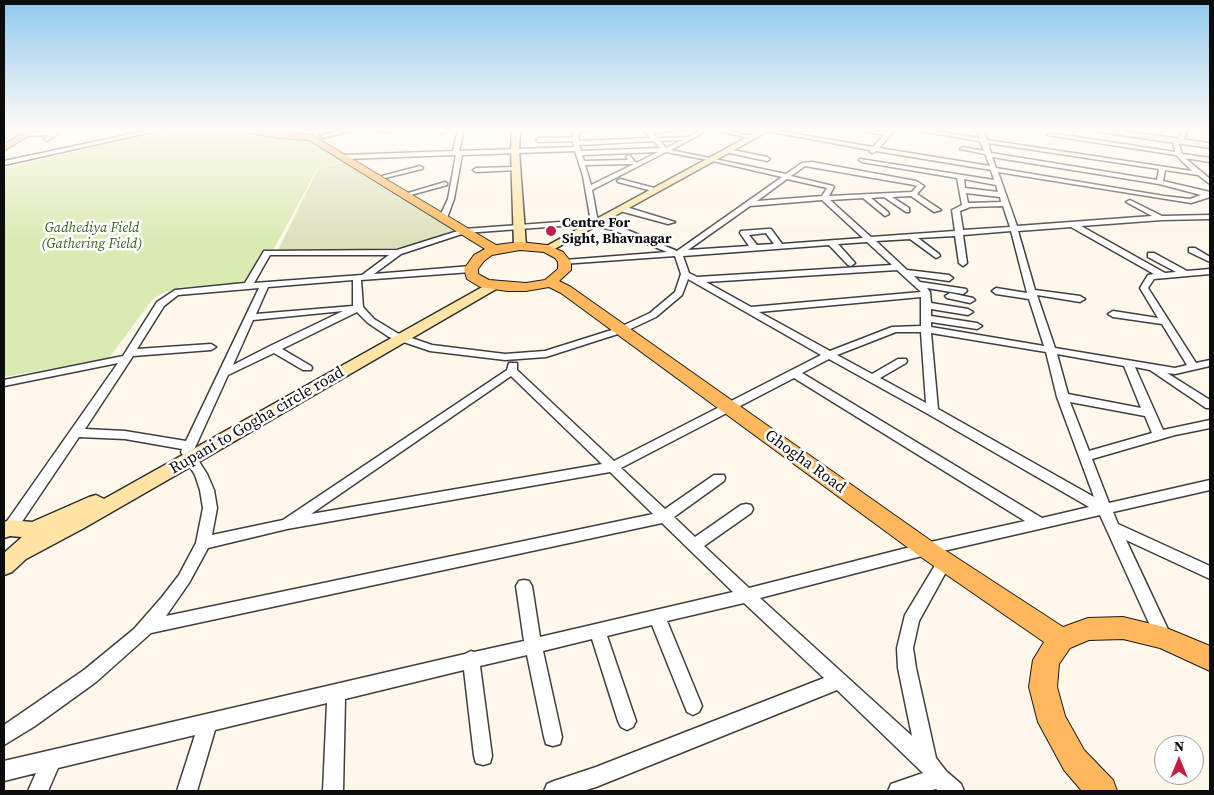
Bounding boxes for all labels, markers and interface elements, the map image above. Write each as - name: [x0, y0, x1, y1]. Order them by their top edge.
- place label: Centre For Sight, Bhavnagar: [562, 215, 672, 248]
- park label: Gadhediya Field (Gathering Field): [41, 220, 143, 252]
- marker: Centre For Sight, Bhavnagar: [544, 224, 558, 238]
- street label: Rupani to Gogha circle road: [166, 363, 348, 479]
- street label: Ghogha Road: [761, 426, 849, 498]
- north arrow: [1154, 735, 1204, 785]
- text: N: [1174, 736, 1184, 756]

